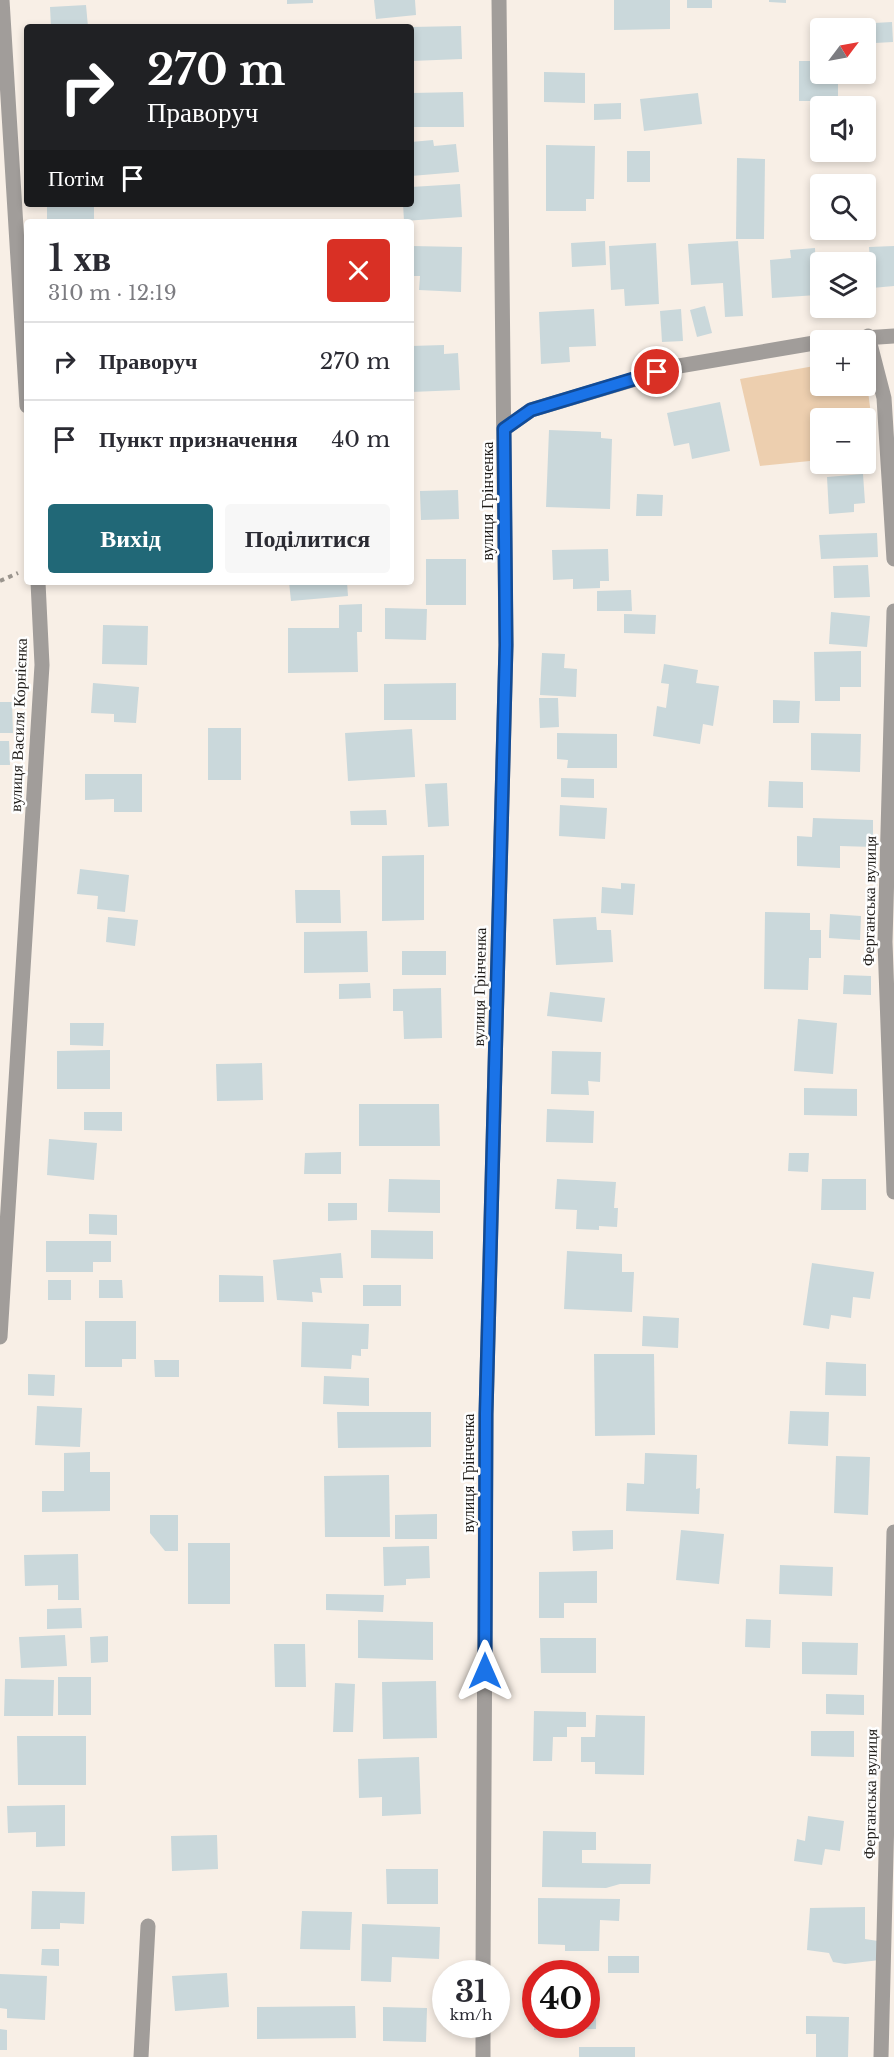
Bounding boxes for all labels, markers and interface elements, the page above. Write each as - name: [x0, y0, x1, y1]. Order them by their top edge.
- north arrow: [810, 18, 876, 84]
- map controls: [810, 18, 876, 474]
- text: 270 m: [147, 44, 285, 96]
- icon: right: [48, 48, 126, 126]
- text: Праворуч: [147, 96, 258, 129]
- button: sound: [810, 96, 876, 162]
- icon: arrive: [116, 162, 149, 195]
- text: Потім: [48, 165, 104, 192]
- button: search: [810, 174, 876, 240]
- text: 1 хв: [48, 236, 111, 281]
- button: close: [327, 239, 390, 302]
- button: layers: [810, 252, 876, 318]
- text: 310 m · 12:19: [48, 281, 177, 305]
- button: +: [810, 330, 876, 396]
- icon: right: [48, 345, 81, 378]
- pin: [631, 346, 682, 397]
- text: Праворуч: [99, 348, 197, 375]
- text: 270 m: [320, 348, 390, 375]
- icon: arrive: [640, 355, 673, 388]
- button: −: [810, 408, 876, 474]
- icon: arrive: [48, 423, 81, 456]
- text: Пункт призначення: [99, 426, 298, 453]
- text: 40 m: [332, 426, 390, 453]
- street label: вулиця Грінченка: [477, 442, 497, 560]
- button: Вихід: [48, 504, 213, 573]
- button: Поділитися: [225, 504, 390, 573]
- street label: вулиця Василя Корнієнка: [5, 638, 31, 812]
- street label: Ферганська вулиця: [858, 835, 880, 966]
- street label: вулиця Грінченка: [468, 927, 490, 1047]
- street label: вулиця Грінченка: [458, 1414, 478, 1532]
- position arrow: [453, 1639, 517, 1703]
- street label: Ферганська вулиця: [859, 1728, 881, 1859]
- speed limit sign: 40: [522, 1960, 600, 2038]
- text: 31: [455, 1973, 487, 2010]
- text: km/h: [450, 2005, 492, 2024]

